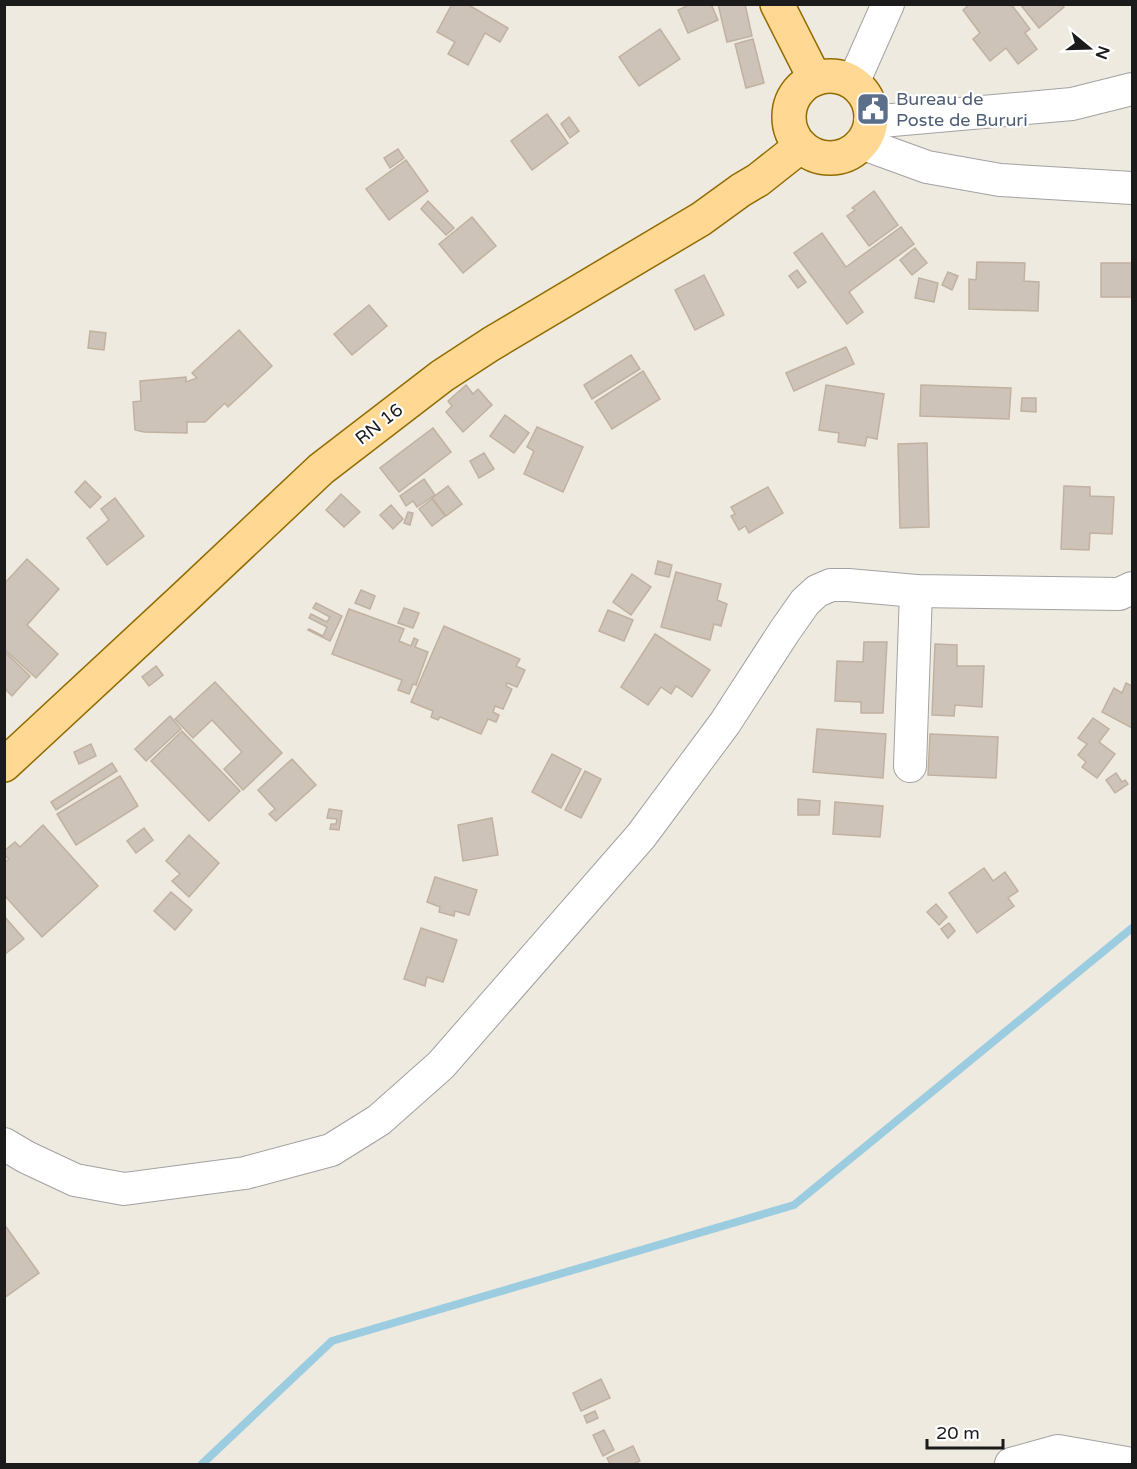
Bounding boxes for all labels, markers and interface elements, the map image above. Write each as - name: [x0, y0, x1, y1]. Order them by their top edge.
- north arrow: [1059, 18, 1119, 78]
- text: N: [1091, 43, 1114, 62]
- place label: Bureau de Poste de Bururi: [896, 88, 1028, 131]
- public building icon: Bureau de Poste de Bururi: [855, 91, 891, 127]
- street label: RN 16: [351, 399, 407, 449]
- scale bar: [927, 1412, 1004, 1450]
- text: 20 m: [936, 1422, 980, 1444]

